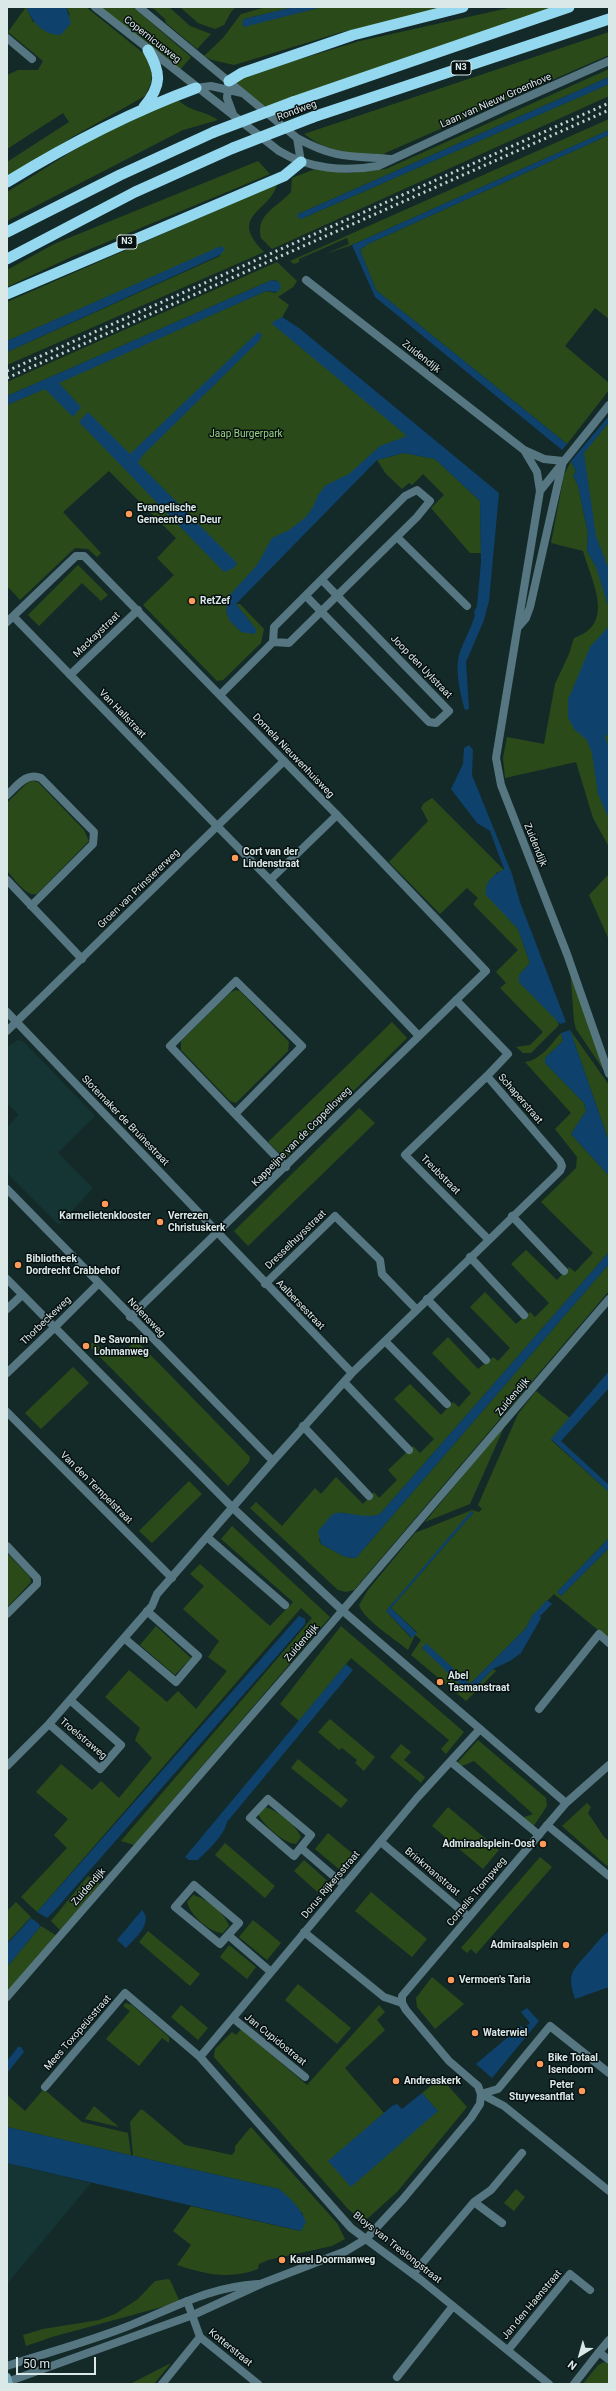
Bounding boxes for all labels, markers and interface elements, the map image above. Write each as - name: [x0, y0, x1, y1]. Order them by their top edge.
- street label: Copernicusweg: [121, 14, 183, 66]
- road number: N3: [451, 61, 471, 75]
- street label: Laan van Nieuw Groenhove: [438, 71, 554, 131]
- street label: Rondweg: [275, 98, 319, 124]
- road number: N3: [117, 235, 137, 249]
- street label: Zuidendijk: [399, 338, 443, 376]
- park label: Jaap Burgerpark: [209, 428, 283, 440]
- place label: Evangelische Gemeente De Deur: [137, 502, 221, 526]
- marker: Evangelische Gemeente De Deur: [124, 509, 134, 519]
- place label: RetZef: [200, 595, 230, 607]
- marker: RetZef: [187, 596, 197, 606]
- street label: Mackaystraat: [71, 610, 123, 660]
- street label: Joop den Uylstraat: [388, 633, 454, 701]
- street label: Van Hallstraat: [96, 687, 148, 741]
- street label: Domela Nieuwenhuisweg: [250, 711, 336, 801]
- street label: Zuidendijk: [521, 822, 549, 868]
- place label: Cort van der Lindenstraat: [243, 846, 299, 870]
- street label: Groen van Prinstererweg: [96, 847, 182, 931]
- marker: Cort van der Lindenstraat: [230, 853, 240, 863]
- street label: Schaperstraat: [495, 1072, 545, 1126]
- street label: Slotemaker de Bruïnestraat: [79, 1073, 171, 1169]
- street label: Kappeijne van de Coppelloweg: [250, 1085, 354, 1189]
- street label: Treubstraat: [418, 1153, 462, 1197]
- marker: Karmelietenklooster: [100, 1199, 110, 1209]
- street label: Dresselhuysstraat: [263, 1208, 329, 1272]
- place label: Karmelietenklooster: [59, 1210, 151, 1222]
- place label: Verrezen Christuskerk: [168, 1210, 225, 1234]
- marker: Verrezen Christuskerk: [155, 1217, 165, 1227]
- place label: Bibliotheek Dordrecht Crabbehof: [26, 1253, 120, 1276]
- marker: Bibliotheek Dordrecht Crabbehof: [13, 1260, 23, 1270]
- street label: Aalbersestraat: [273, 1277, 327, 1333]
- street label: Thorbeckeweg: [18, 1294, 74, 1348]
- street label: Nolensweg: [124, 1296, 168, 1340]
- place label: De Savornin Lohmanweg: [94, 1334, 149, 1358]
- marker: De Savornin Lohmanweg: [81, 1341, 91, 1351]
- street label: Zuidendijk: [494, 1376, 532, 1418]
- street label: Van den Tempelstraat: [57, 1449, 135, 1527]
- street label: Zuidendijk: [282, 1622, 322, 1664]
- place label: Abel Tasmanstraat: [448, 1670, 510, 1694]
- marker: Abel Tasmanstraat: [435, 1677, 445, 1687]
- street label: Troelstraweg: [57, 1716, 109, 1762]
- place label: Admiraalsplein-Oost: [442, 1838, 535, 1850]
- marker: Admiraalsplein-Oost: [538, 1839, 548, 1849]
- street label: Brinkmanstraat: [402, 1846, 462, 1898]
- street label: Dorus Rijkersstraat: [299, 1849, 363, 1921]
- street label: Cornelis Trompweg: [445, 1855, 509, 1929]
- street label: Zuidendijk: [69, 1866, 109, 1908]
- place label: Admiraalsplein: [490, 1939, 558, 1951]
- marker: Admiraalsplein: [561, 1940, 571, 1950]
- place label: Vermoen's Taria: [459, 1974, 531, 1986]
- marker: Vermoen's Taria: [446, 1975, 456, 1985]
- street label: Mees Toxopeüsstraat: [42, 1993, 114, 2073]
- street label: Jan Cupidostraat: [242, 2011, 308, 2069]
- place label: Waterwiel: [483, 2027, 528, 2039]
- marker: Waterwiel: [470, 2028, 480, 2038]
- place label: Bike Totaal Isendoorn: [548, 2052, 598, 2076]
- marker: Bike Totaal Isendoorn: [535, 2059, 545, 2069]
- place label: Andreaskerk: [404, 2075, 461, 2087]
- marker: Andreaskerk: [391, 2076, 401, 2086]
- place label: Peter Stuyvesantflat: [509, 2079, 574, 2102]
- marker: Peter Stuyvesantflat: [577, 2086, 587, 2096]
- street label: Bloys van Treslongstraat: [350, 2210, 444, 2286]
- place label: Karel Doormanweg: [290, 2254, 375, 2266]
- marker: Karel Doormanweg: [277, 2255, 287, 2265]
- street label: Jan den Haenstraat: [499, 2268, 565, 2342]
- street label: Kotterstraat: [206, 2327, 254, 2369]
- north arrow: [560, 2335, 600, 2375]
- scale bar: [18, 2349, 98, 2375]
- text: 50 m: [23, 2357, 50, 2371]
- text: N: [565, 2357, 579, 2373]

